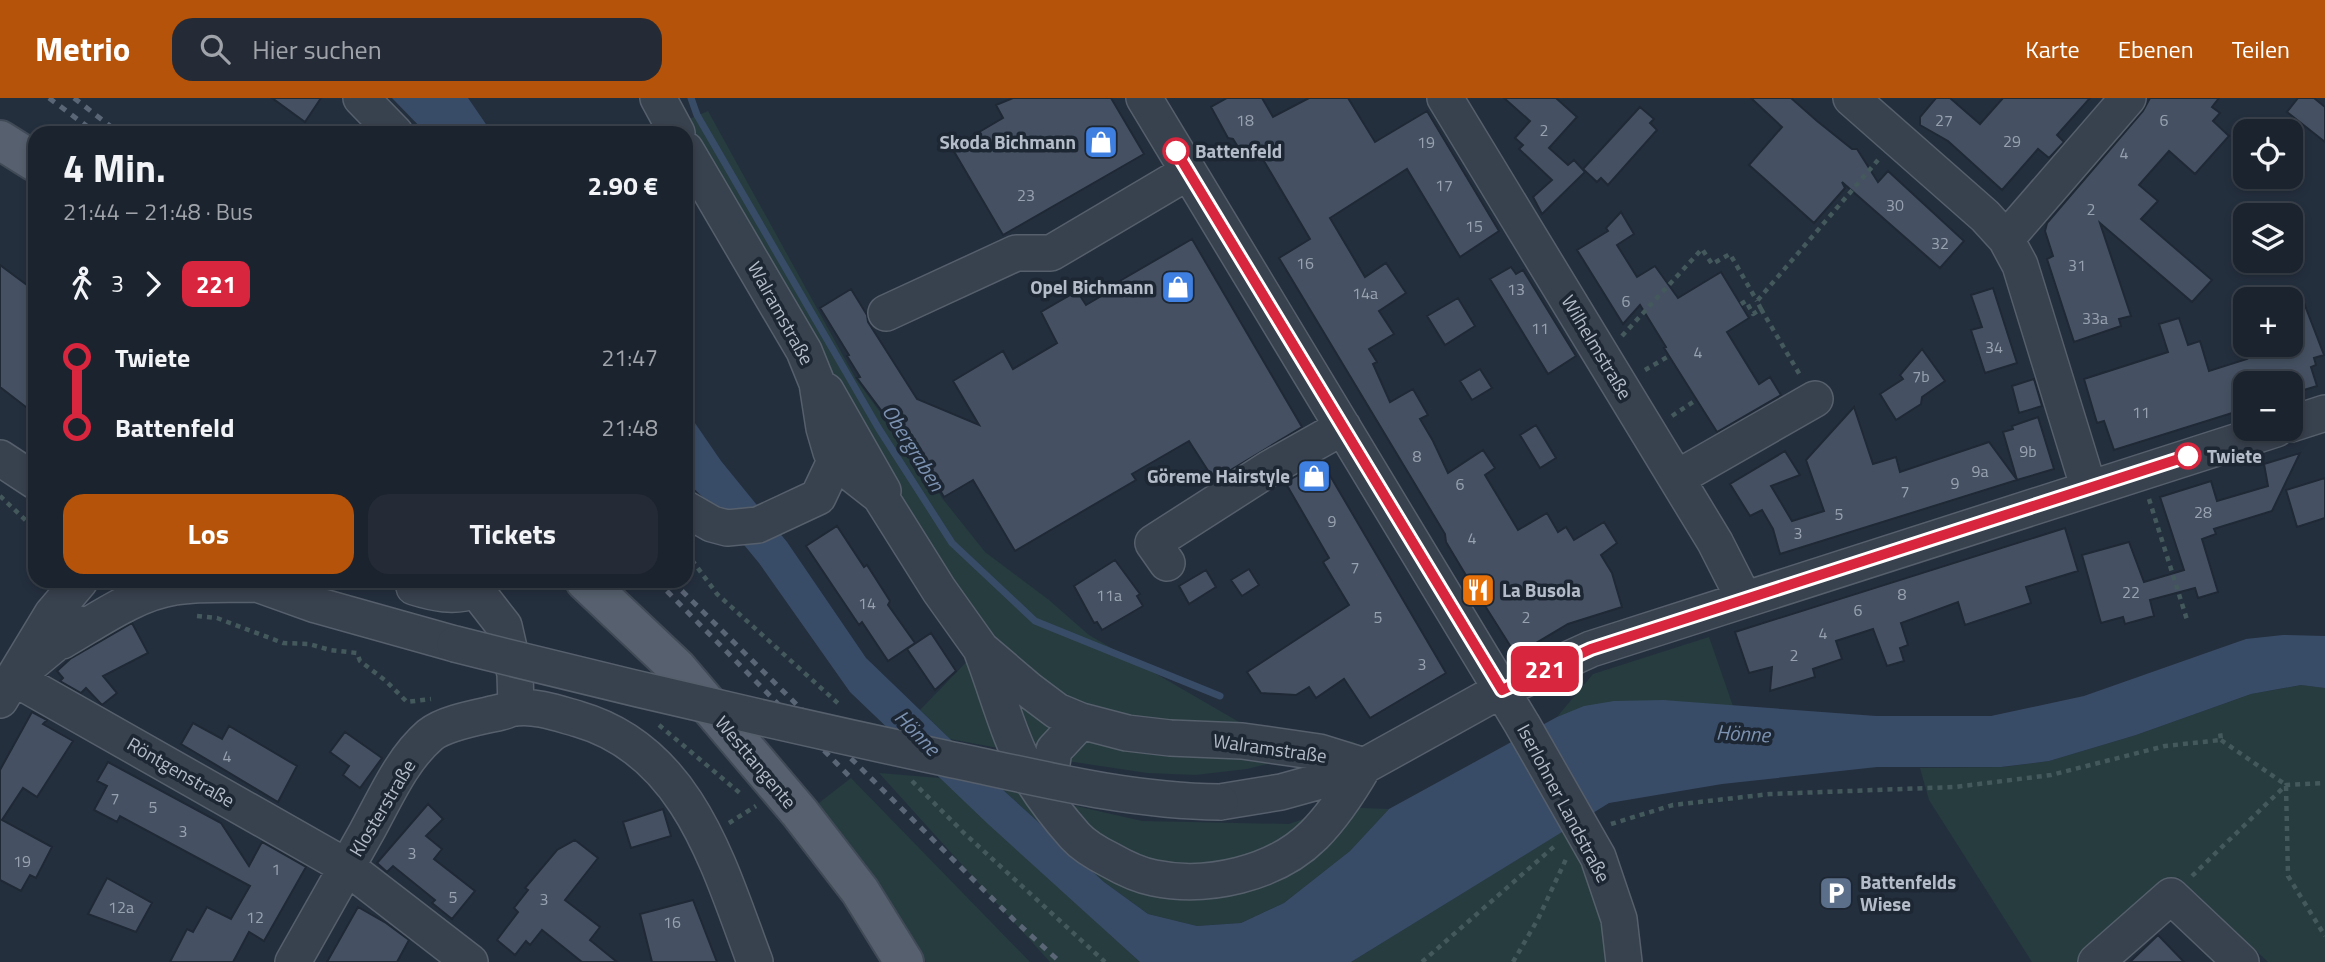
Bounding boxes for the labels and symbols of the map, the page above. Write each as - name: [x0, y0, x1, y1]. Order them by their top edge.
- house number: 18: [1236, 108, 1254, 132]
- house number: 27: [1935, 108, 1953, 132]
- house number: 6: [2160, 108, 2169, 132]
- house number: 2: [1540, 118, 1548, 142]
- shop icon: Skoda Bichmann: [1082, 123, 1120, 161]
- place label: Skoda Bichmann: [940, 127, 1076, 156]
- house number: 29: [2003, 129, 2021, 153]
- house number: 19: [1417, 130, 1435, 154]
- place label: Battenfeld: [1195, 136, 1282, 165]
- marker: Battenfeld: [1163, 138, 1189, 164]
- house number: 4: [2120, 141, 2129, 165]
- house number: 17: [1435, 173, 1453, 197]
- house number: 23: [1017, 183, 1035, 207]
- house number: 30: [1886, 193, 1904, 217]
- house number: 2: [2087, 197, 2095, 221]
- house number: 15: [1465, 214, 1483, 238]
- house number: 32: [1931, 231, 1949, 255]
- house number: 16: [1296, 251, 1314, 275]
- house number: 31: [2068, 253, 2086, 277]
- street label: Walramstraße: [741, 256, 822, 370]
- shop icon: Opel Bichmann: [1159, 268, 1197, 306]
- place label: Opel Bichmann: [1030, 272, 1154, 301]
- house number: 13: [1507, 277, 1525, 301]
- house number: 14a: [1352, 281, 1378, 305]
- street label: Wilhelmstraße: [1555, 289, 1640, 405]
- house number: 6: [1622, 289, 1631, 313]
- house number: 33a: [2082, 306, 2108, 330]
- house number: 11: [1531, 316, 1549, 340]
- house number: 34: [1985, 335, 2003, 359]
- house number: 4: [1694, 340, 1703, 364]
- house number: 7b: [1912, 364, 1930, 388]
- water label: Obergraben: [875, 398, 953, 498]
- house number: 11: [2132, 400, 2150, 424]
- house number: 9b: [2019, 439, 2037, 463]
- place label: Twiete: [2207, 441, 2262, 470]
- marker: Twiete: [2175, 443, 2201, 469]
- house number: 8: [1413, 444, 1422, 468]
- shop icon: Göreme Hairstyle: [1295, 457, 1333, 495]
- house number: 9a: [1972, 459, 1988, 483]
- place label: Göreme Hairstyle: [1147, 461, 1290, 490]
- house number: 9: [1951, 471, 1960, 495]
- house number: 6: [1456, 472, 1465, 496]
- house number: 7: [1901, 479, 1909, 503]
- house number: 28: [2194, 500, 2212, 524]
- house number: 5: [1835, 502, 1844, 526]
- house number: 9: [1328, 509, 1337, 533]
- house number: 3: [1794, 521, 1802, 545]
- house number: 4: [1468, 526, 1477, 550]
- house number: 7: [1351, 555, 1359, 579]
- restaurant icon: La Busola: [1459, 571, 1497, 609]
- place label: La Busola: [1502, 575, 1581, 604]
- house number: 22: [2122, 580, 2140, 604]
- house number: 8: [1898, 582, 1907, 606]
- house number: 11a: [1096, 583, 1122, 607]
- house number: 14: [858, 591, 876, 615]
- house number: 6: [1854, 598, 1863, 622]
- house number: 5: [1374, 605, 1383, 629]
- house number: 2: [1522, 605, 1530, 629]
- house number: 4: [1819, 621, 1828, 645]
- house number: 2: [1790, 643, 1798, 667]
- line badge: 221: [1505, 646, 1585, 692]
- house number: 3: [1418, 652, 1426, 676]
- water label: Hönne: [887, 702, 949, 764]
- street label: Westtangente: [709, 709, 804, 815]
- water label: Hönne: [1715, 716, 1772, 750]
- street label: Iserlohner Landstraße: [1510, 718, 1619, 887]
- street label: Walramstraße: [1211, 725, 1329, 770]
- street label: Röntgenstraße: [122, 729, 240, 814]
- house number: 4: [223, 744, 232, 768]
- street label: Klosterstraße: [341, 754, 422, 862]
- house number: 7: [111, 786, 119, 810]
- house number: 5: [149, 795, 158, 819]
- house number: 3: [179, 819, 187, 843]
- house number: 3: [408, 841, 416, 865]
- house number: 19: [13, 849, 31, 873]
- house number: 1: [272, 857, 280, 881]
- place label: Battenfelds Wiese: [1860, 867, 1956, 918]
- parking icon: Battenfelds Wiese: [1817, 874, 1855, 912]
- house number: 5: [449, 885, 458, 909]
- house number: 3: [540, 887, 548, 911]
- house number: 12a: [108, 895, 134, 919]
- house number: 12: [246, 905, 264, 929]
- house number: 16: [663, 910, 681, 934]

